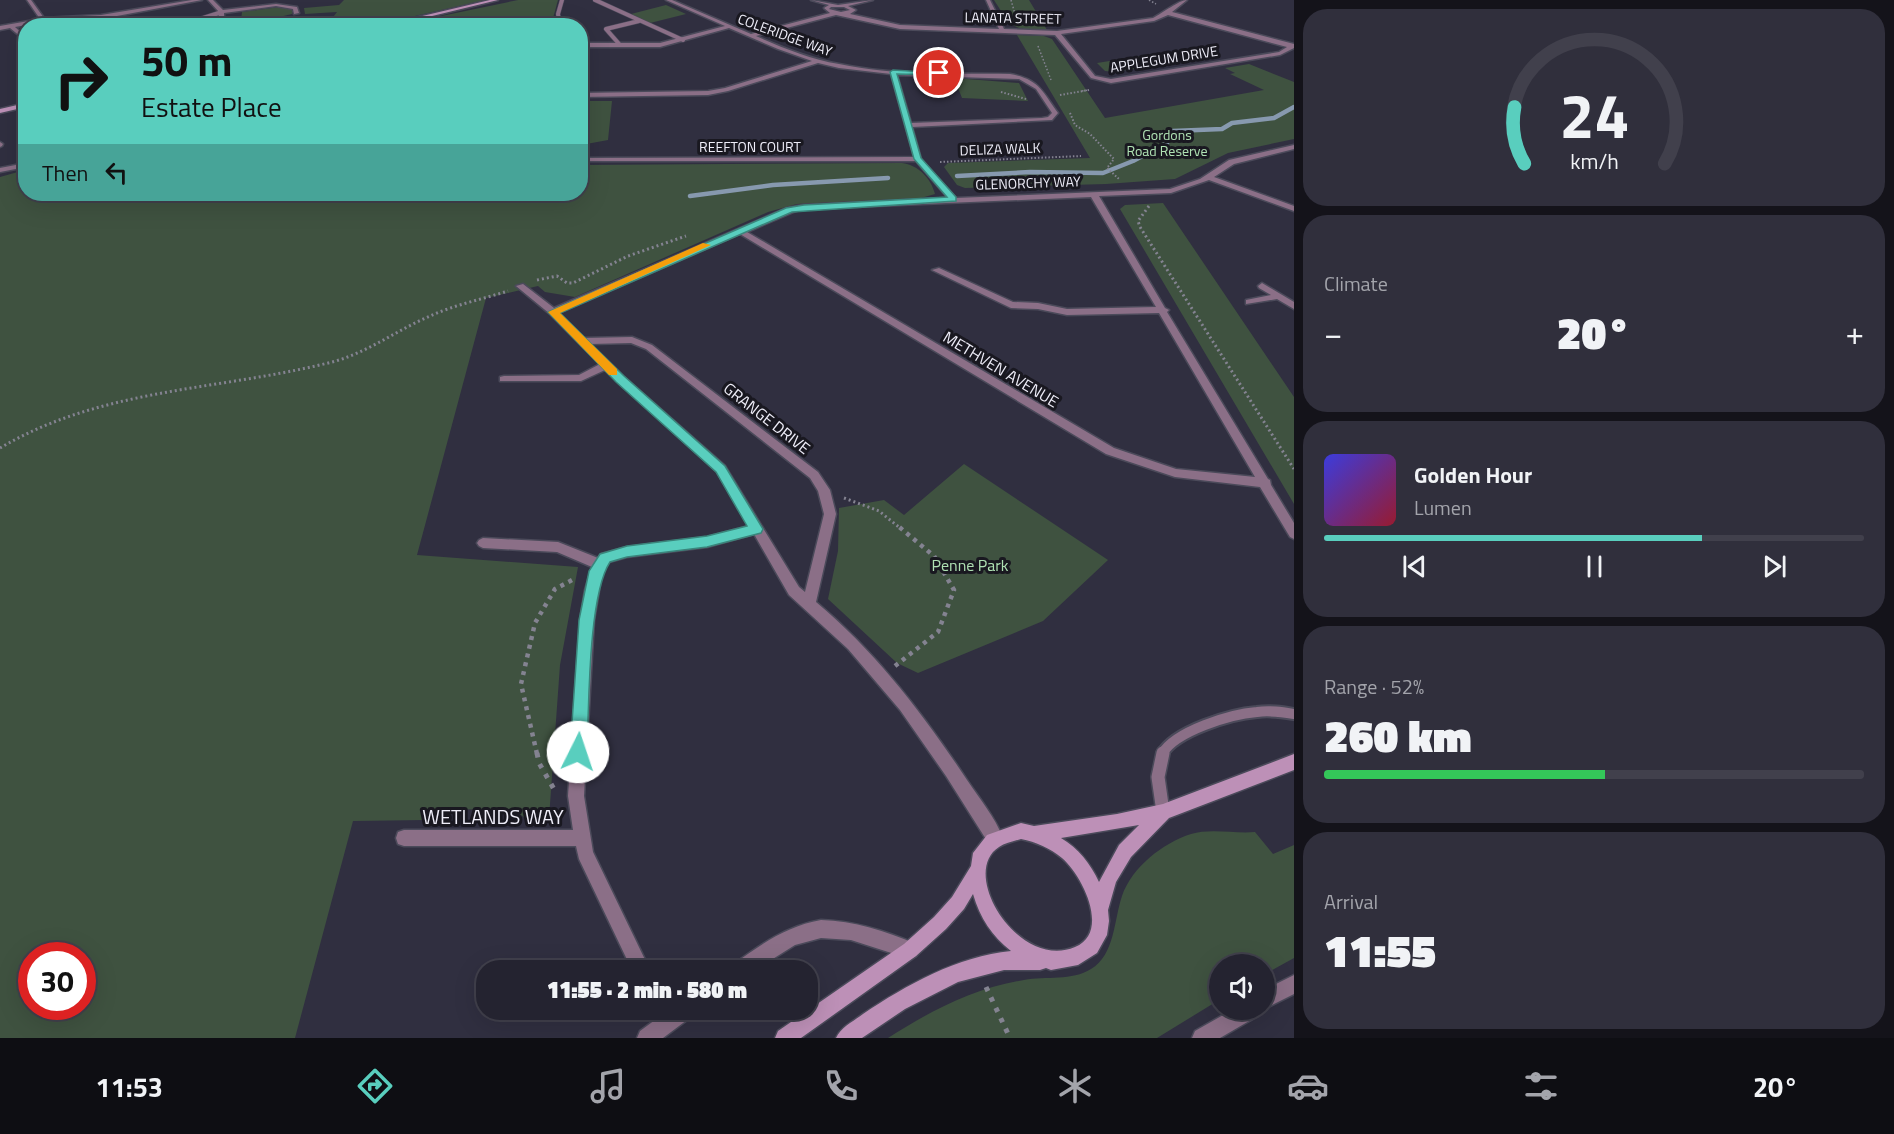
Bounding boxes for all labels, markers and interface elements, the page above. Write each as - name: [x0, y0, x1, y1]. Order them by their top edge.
- street label: LANATA STREET: [964, 6, 1062, 29]
- street label: COLERIDGE WAY: [735, 8, 836, 61]
- text: 50 m: [141, 28, 233, 92]
- street label: APPLEGUM DRIVE: [1109, 40, 1220, 77]
- icon: right: [42, 42, 120, 120]
- pin: [913, 47, 964, 98]
- icon: arrive: [922, 56, 955, 89]
- text: 24: [1559, 68, 1629, 163]
- text: Estate Place: [141, 86, 282, 127]
- park label: Gordons Road Reserve: [1126, 124, 1208, 161]
- street label: REEFTON COURT: [699, 136, 802, 157]
- street label: DELIZA WALK: [959, 137, 1041, 160]
- text: km/h: [1570, 146, 1618, 178]
- text: Then: [42, 156, 88, 190]
- icon: left: [100, 156, 133, 189]
- street label: GLENORCHY WAY: [975, 170, 1081, 195]
- text: Climate: [1324, 268, 1388, 299]
- text: 20°: [1557, 298, 1631, 366]
- text: −: [1324, 308, 1342, 358]
- text: +: [1846, 308, 1864, 358]
- street label: METHVEN AVENUE: [939, 325, 1064, 413]
- street label: GRANGE DRIVE: [718, 376, 816, 460]
- text: Golden Hour: [1414, 458, 1532, 492]
- text: Lumen: [1414, 492, 1472, 523]
- icon: previous: [1398, 550, 1431, 583]
- icon: pause: [1578, 550, 1611, 583]
- icon: next: [1758, 550, 1791, 583]
- park label: Penne Park: [932, 553, 1009, 577]
- text: Range · 52%: [1324, 671, 1424, 702]
- text: 260 km: [1324, 701, 1472, 769]
- position arrow: [546, 720, 610, 784]
- street label: WETLANDS WAY: [422, 801, 564, 832]
- text: Arrival: [1324, 886, 1378, 917]
- text: 11:55: [1324, 916, 1436, 984]
- speed limit sign: 30: [18, 942, 96, 1020]
- map controls: [1209, 954, 1275, 1020]
- button: sound: [1209, 954, 1275, 1020]
- text: 11:55 · 2 min · 580 m: [547, 973, 747, 1007]
- icon: directions: [354, 1065, 396, 1107]
- icon: music: [587, 1065, 629, 1107]
- icon: phone: [820, 1065, 862, 1107]
- icon: climate: [1054, 1065, 1096, 1107]
- icon: car: [1287, 1065, 1329, 1107]
- icon: filters: [1520, 1065, 1562, 1107]
- text: 11:53: [96, 1066, 163, 1107]
- text: 20°: [1753, 1066, 1798, 1107]

